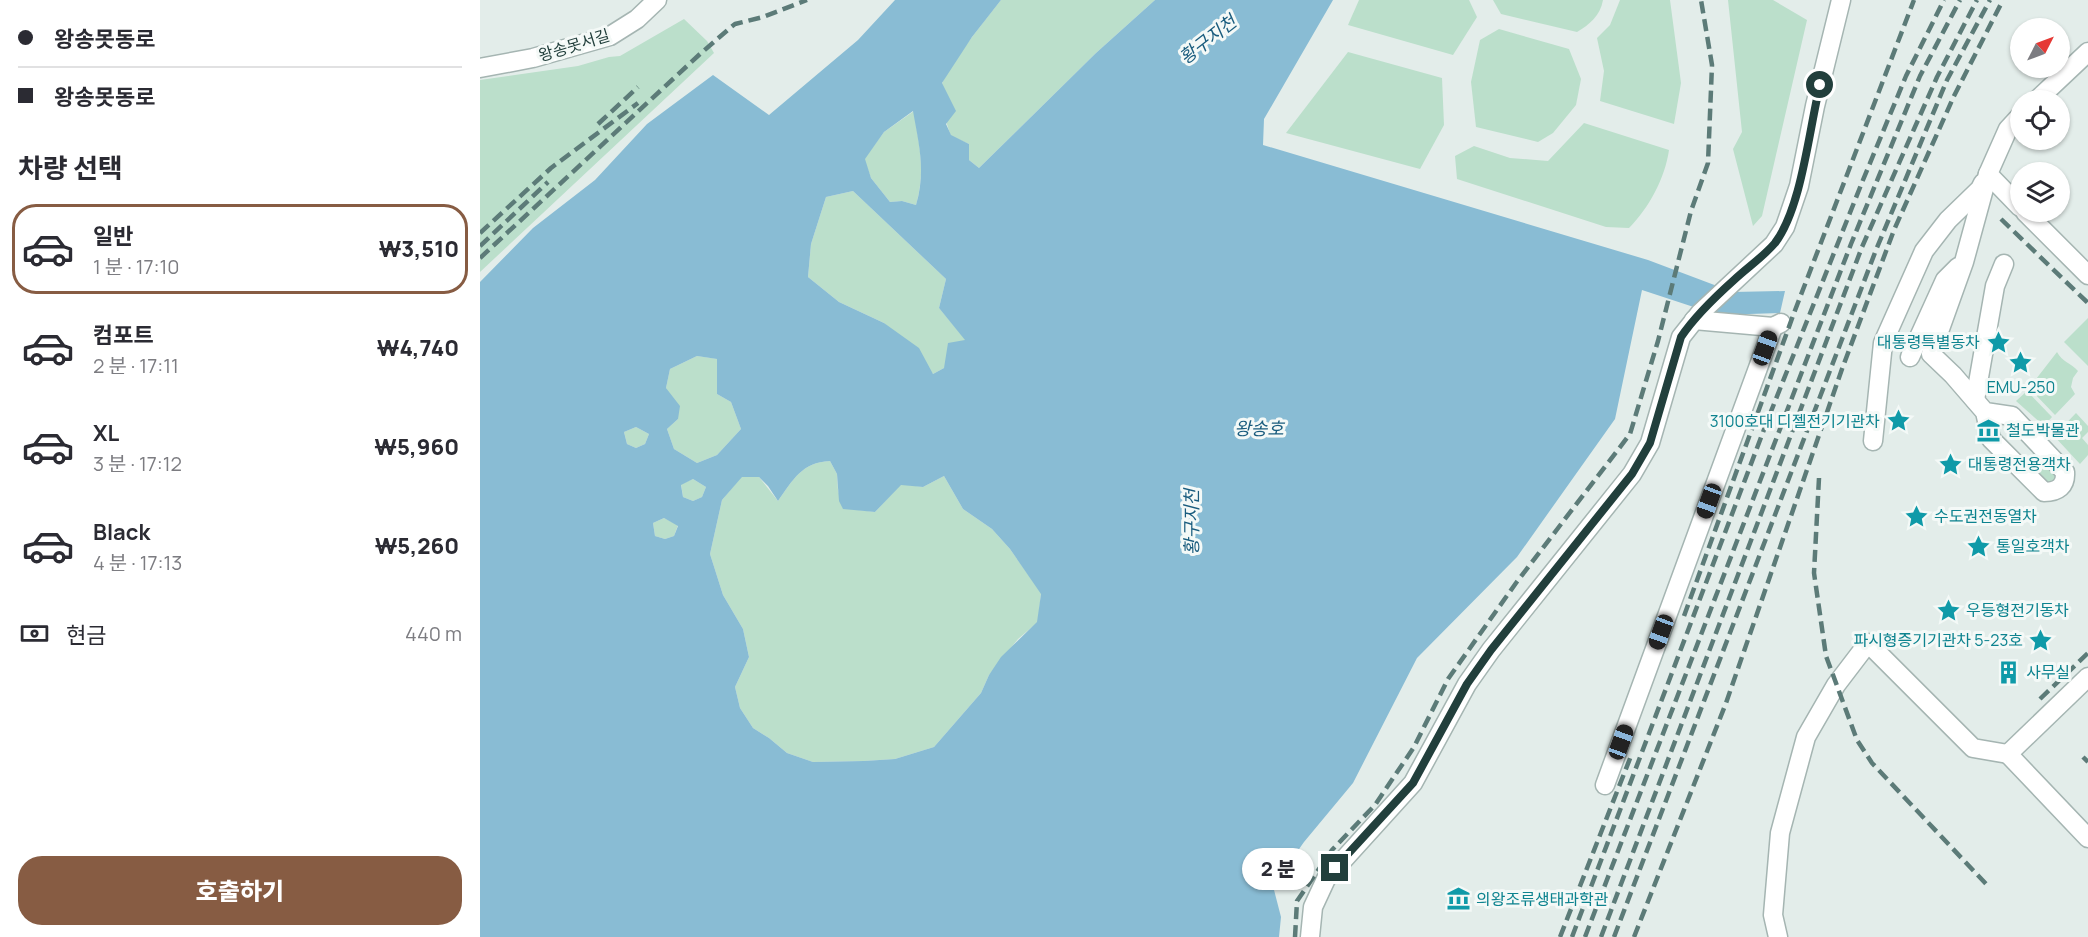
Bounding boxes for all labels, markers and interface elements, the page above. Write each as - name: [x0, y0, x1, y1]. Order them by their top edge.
- water label: 황구지천: [1174, 8, 1243, 69]
- north arrow: [2010, 18, 2070, 78]
- map controls: [2010, 18, 2070, 222]
- text: 왕송못동로: [54, 24, 155, 54]
- street label: 왕송못서길: [536, 24, 612, 66]
- route start: [1806, 71, 1833, 98]
- text: 왕송못동로: [54, 82, 155, 112]
- button: locate: [2010, 90, 2070, 150]
- text: 차량 선택: [18, 149, 123, 186]
- button: layers: [2010, 162, 2070, 222]
- text: 일반: [93, 221, 133, 251]
- icon: car: [21, 222, 75, 276]
- text: ₩3,510: [379, 234, 459, 264]
- text: 1 분 · 17:10: [93, 253, 180, 280]
- text: 컴포트: [93, 320, 154, 350]
- icon: car: [21, 321, 75, 375]
- car: [1750, 328, 1780, 368]
- place icon: 대통령특별동차: [1985, 329, 2011, 355]
- place label: 대통령특별동차: [1877, 331, 1980, 353]
- text: ₩4,740: [377, 333, 459, 363]
- place icon: EMU-250: [2008, 349, 2034, 375]
- text: 2 분 · 17:11: [93, 352, 179, 379]
- place label: EMU-250: [1987, 376, 2055, 398]
- place icon: 3100호대 디젤전기기관차: [1885, 408, 1911, 434]
- place label: 3100호대 디젤전기기관차: [1710, 410, 1880, 432]
- water label: 왕송호: [1234, 416, 1285, 440]
- museum icon: 철도박물관: [1975, 417, 2001, 443]
- text: XL: [93, 418, 119, 448]
- place label: 철도박물관: [2006, 419, 2080, 441]
- icon: car: [21, 420, 75, 474]
- text: ₩5,960: [374, 432, 459, 462]
- text: 3 분 · 17:12: [93, 450, 182, 477]
- place icon: 대통령전용객차: [1937, 451, 1963, 477]
- place label: 대통령전용객차: [1968, 453, 2071, 475]
- car: [1694, 481, 1724, 521]
- water label: 황구지천: [1179, 486, 1203, 555]
- place icon: 수도권전동열차: [1903, 503, 1929, 529]
- place label: 수도권전동열차: [1934, 505, 2037, 527]
- text: Black: [93, 517, 150, 547]
- icon: car: [21, 519, 75, 573]
- text: ₩5,260: [375, 531, 459, 561]
- place icon: 통일호객차: [1965, 533, 1991, 559]
- place label: 통일호객차: [1996, 535, 2070, 557]
- text: 4 분 · 17:13: [93, 549, 182, 576]
- place icon: 우등형전기동차: [1935, 597, 1961, 623]
- place label: 우등형전기동차: [1966, 599, 2069, 621]
- car: [1646, 612, 1676, 652]
- icon: cash: [18, 617, 51, 650]
- text: 현금: [66, 620, 106, 650]
- text: 440 m: [405, 620, 462, 647]
- place icon: 파시형증기기관차 5-23호: [2028, 627, 2054, 653]
- place label: 파시형증기기관차 5-23호: [1853, 629, 2023, 651]
- building icon: 사무실: [1995, 659, 2021, 685]
- place label: 사무실: [2026, 661, 2070, 683]
- car: [1606, 722, 1636, 762]
- callout: 2 분: [1242, 847, 1314, 889]
- route end: [1321, 854, 1348, 881]
- text: 2 분: [1261, 855, 1295, 882]
- button: 호출하기: [18, 856, 462, 925]
- museum icon: 의왕조류생태과학관: [1445, 886, 1471, 912]
- place label: 의왕조류생태과학관: [1476, 888, 1609, 910]

